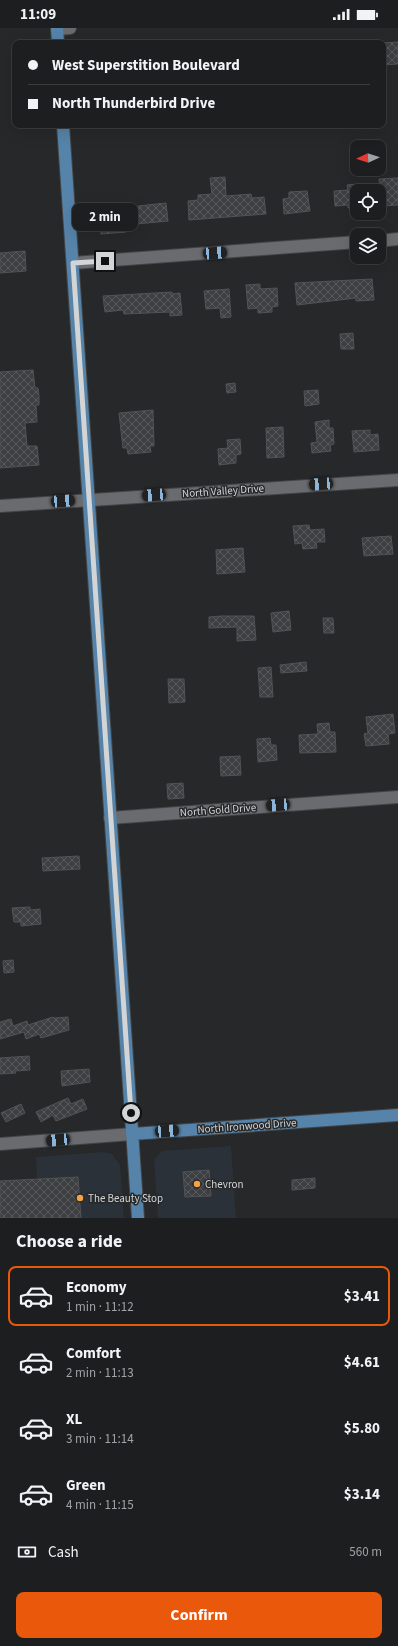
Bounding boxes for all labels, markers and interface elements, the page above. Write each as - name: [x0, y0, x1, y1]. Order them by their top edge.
- text: 11:09: [20, 4, 56, 25]
- text: West Superstition Boulevard: [52, 55, 240, 76]
- text: North Thunderbird Drive: [52, 93, 215, 114]
- north arrow: [350, 140, 386, 176]
- map controls: [350, 140, 386, 264]
- button: locate: [350, 184, 386, 220]
- callout: 2 min: [72, 203, 138, 231]
- text: 2 min: [89, 208, 121, 226]
- button: layers: [350, 228, 386, 264]
- car: [203, 246, 227, 260]
- route end: [96, 252, 114, 270]
- car: [309, 477, 333, 491]
- street label: North Valley Drive: [182, 481, 265, 501]
- car: [142, 488, 166, 502]
- car: [51, 494, 75, 508]
- car: [266, 798, 290, 812]
- street label: North Gold Drive: [179, 800, 257, 820]
- route start: [122, 1104, 140, 1122]
- street label: North Ironwood Drive: [197, 1115, 298, 1137]
- car: [155, 1124, 179, 1138]
- car: [46, 1133, 70, 1147]
- place label: Chevron: [205, 1177, 244, 1192]
- marker: Chevron: [192, 1179, 202, 1189]
- place label: The Beauty Stop: [88, 1191, 163, 1206]
- marker: The Beauty Stop: [75, 1193, 85, 1203]
- text: Choose a ride: [16, 1229, 122, 1254]
- text: Economy: [66, 1277, 127, 1298]
- icon: car: [18, 1278, 54, 1314]
- text: $3.41: [344, 1286, 380, 1307]
- text: 1 min · 11:12: [66, 1298, 134, 1316]
- text: Comfort: [66, 1343, 121, 1364]
- icon: car: [18, 1344, 54, 1380]
- text: $4.61: [344, 1352, 380, 1373]
- text: 2 min · 11:13: [66, 1364, 134, 1382]
- text: XL: [66, 1409, 82, 1430]
- icon: car: [18, 1410, 54, 1446]
- text: $5.80: [344, 1418, 380, 1439]
- text: 3 min · 11:14: [66, 1430, 134, 1448]
- text: Green: [66, 1475, 106, 1496]
- icon: car: [18, 1476, 54, 1512]
- text: $3.14: [344, 1484, 380, 1505]
- text: 4 min · 11:15: [66, 1496, 134, 1514]
- icon: cash: [16, 1541, 38, 1563]
- text: Cash: [48, 1542, 79, 1563]
- text: 560 m: [349, 1543, 382, 1561]
- button: Confirm: [16, 1592, 382, 1638]

